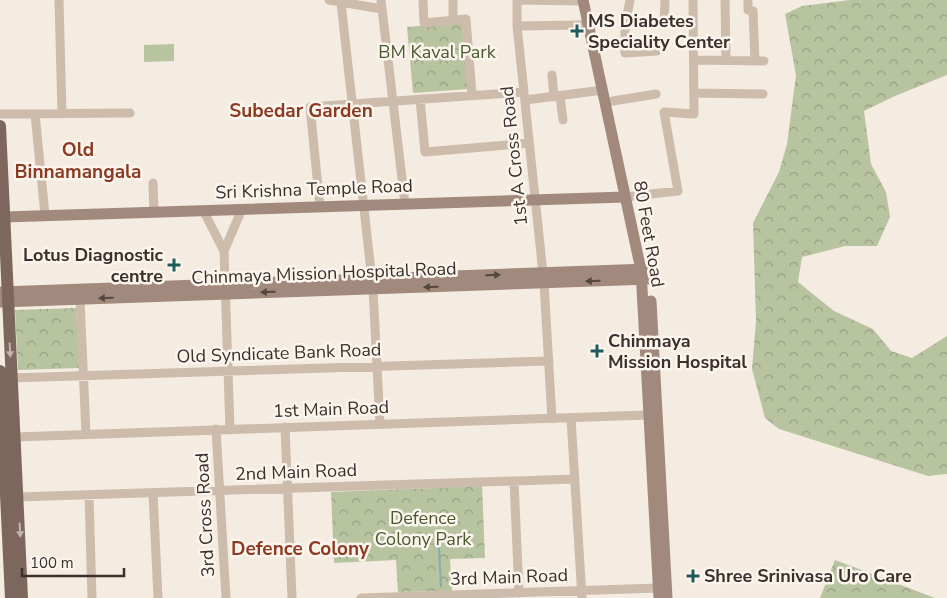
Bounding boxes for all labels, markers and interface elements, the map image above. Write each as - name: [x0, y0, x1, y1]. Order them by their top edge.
- place label: MS Diabetes Speciality Center: [588, 9, 730, 54]
- marker: MS Diabetes Speciality Center: [570, 24, 584, 38]
- park label: BM Kaval Park: [378, 40, 497, 64]
- street label: 1st A Cross Road: [495, 85, 533, 227]
- district label: Subedar Garden: [229, 98, 373, 124]
- district label: Old Binnamangala: [14, 137, 142, 185]
- street label: Sri Krishna Temple Road: [215, 174, 413, 204]
- street label: 80 Feet Road: [628, 179, 670, 289]
- place label: Lotus Diagnostic centre: [23, 243, 163, 288]
- street label: Chinmaya Mission Hospital Road: [191, 256, 457, 290]
- marker: Lotus Diagnostic centre: [167, 258, 181, 272]
- one-way arrow: [485, 270, 501, 278]
- one-way arrow: [585, 277, 601, 285]
- one-way arrow: [423, 283, 439, 291]
- one-way arrow: [260, 289, 276, 297]
- one-way arrow: [98, 295, 114, 303]
- place label: Chinmaya Mission Hospital: [608, 329, 747, 374]
- street label: Old Syndicate Bank Road: [176, 337, 382, 369]
- one-way arrow: [6, 343, 14, 359]
- marker: Chinmaya Mission Hospital: [590, 344, 604, 358]
- street label: 1st Main Road: [273, 395, 389, 423]
- street label: 3rd Cross Road: [190, 452, 220, 578]
- street label: 2nd Main Road: [235, 458, 357, 486]
- park label: Defence Colony Park: [375, 506, 472, 551]
- one-way arrow: [16, 522, 24, 538]
- district label: Defence Colony: [231, 536, 370, 562]
- scale bar: [22, 546, 125, 578]
- text: 100 m: [30, 553, 74, 573]
- street label: 3rd Main Road: [450, 563, 568, 591]
- place label: Shree Srinivasa Uro Care: [704, 564, 912, 588]
- marker: Shree Srinivasa Uro Care: [686, 569, 700, 583]

